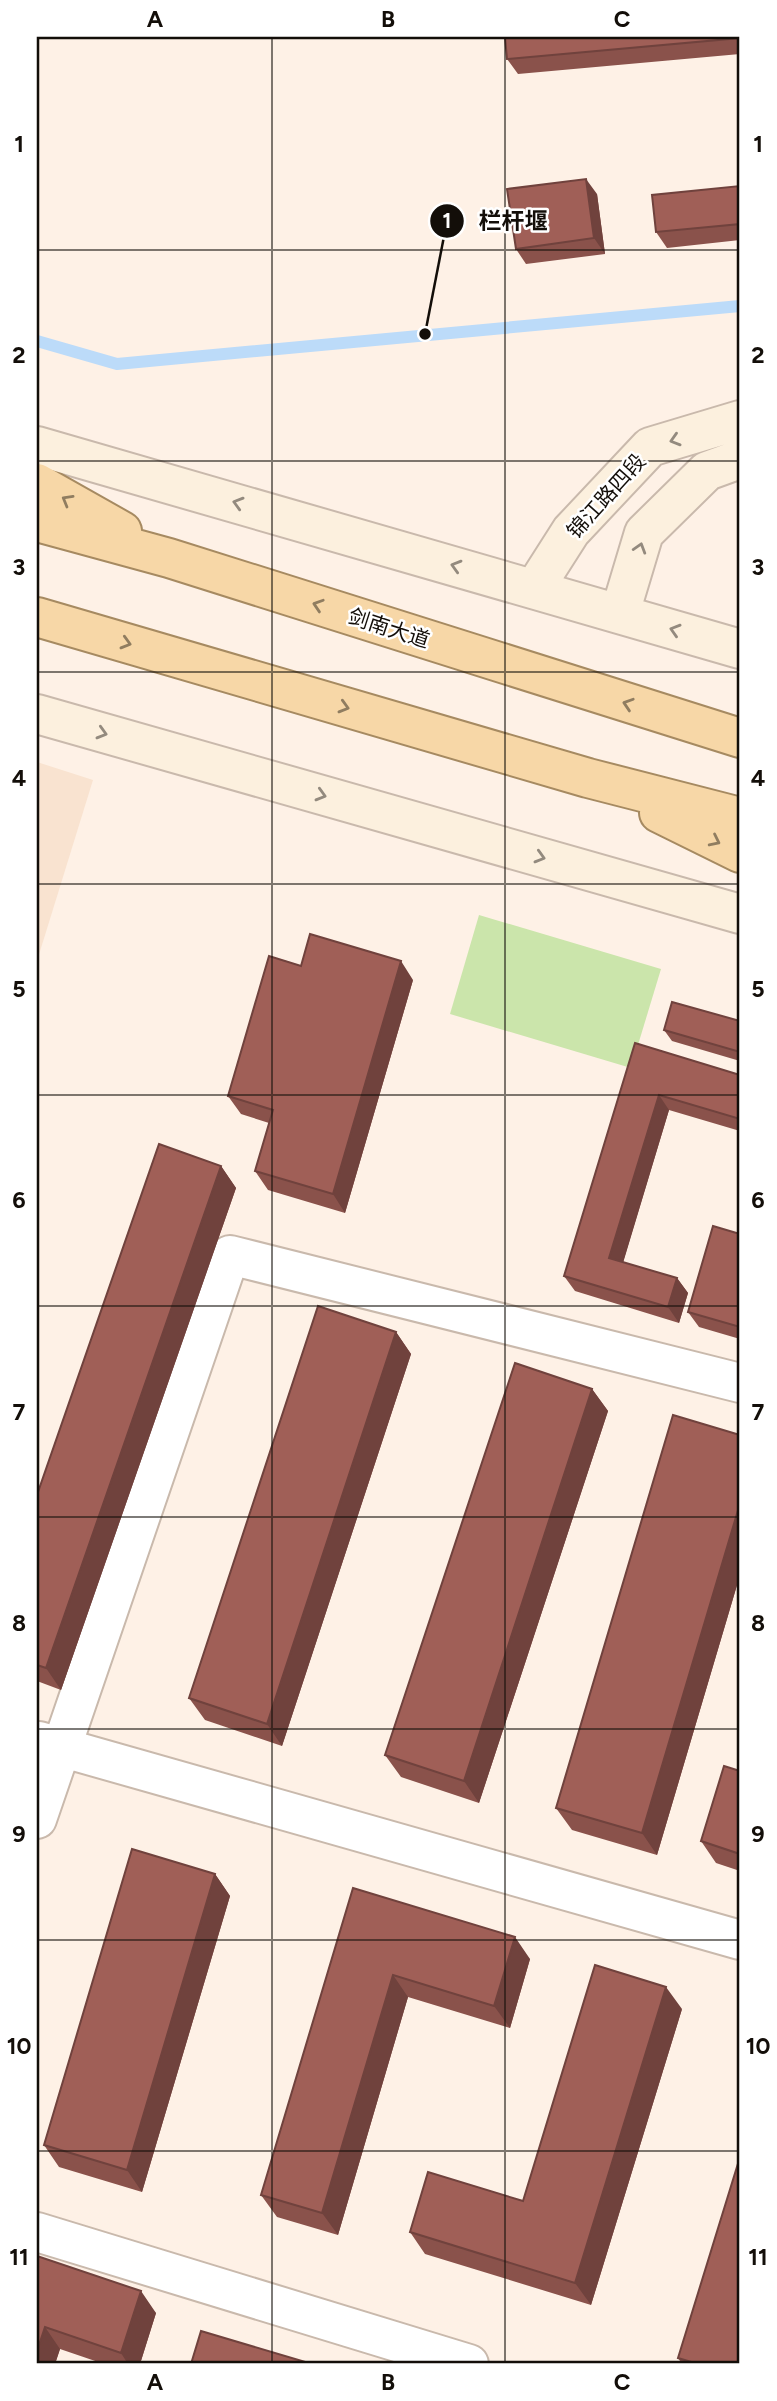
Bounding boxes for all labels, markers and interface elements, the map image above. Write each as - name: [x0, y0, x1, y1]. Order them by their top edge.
- text: A: [147, 5, 164, 33]
- text: B: [381, 5, 395, 33]
- text: C: [614, 5, 631, 33]
- text: 1: [14, 130, 24, 158]
- text: 1: [753, 130, 763, 158]
- callout: 栏杆堰: [430, 199, 562, 243]
- text: 栏杆堰: [479, 207, 548, 235]
- text: 1: [443, 208, 451, 233]
- text: 2: [12, 341, 26, 369]
- text: 2: [751, 341, 765, 369]
- one-way arrow: [669, 431, 681, 446]
- street label: 锦江路四段: [562, 449, 650, 543]
- one-way arrow: [62, 495, 74, 508]
- one-way arrow: [232, 496, 244, 511]
- one-way arrow: [631, 542, 646, 554]
- text: 3: [13, 553, 25, 581]
- text: 3: [752, 553, 764, 581]
- one-way arrow: [450, 560, 462, 575]
- one-way arrow: [312, 599, 325, 613]
- street label: 剑南大道: [345, 603, 433, 653]
- one-way arrow: [669, 623, 681, 638]
- one-way arrow: [120, 635, 132, 649]
- one-way arrow: [338, 698, 350, 713]
- one-way arrow: [622, 698, 635, 712]
- one-way arrow: [96, 724, 108, 739]
- text: 4: [12, 764, 26, 792]
- text: 4: [751, 764, 765, 792]
- one-way arrow: [315, 787, 327, 801]
- one-way arrow: [708, 832, 720, 846]
- one-way arrow: [534, 849, 546, 864]
- text: 5: [12, 975, 26, 1003]
- text: 5: [751, 975, 765, 1003]
- text: 6: [12, 1186, 26, 1214]
- text: 6: [751, 1186, 765, 1214]
- text: 7: [13, 1398, 26, 1426]
- text: 7: [752, 1398, 765, 1426]
- text: 8: [12, 1609, 26, 1637]
- text: 8: [751, 1609, 765, 1637]
- text: 9: [12, 1820, 26, 1848]
- text: 9: [751, 1820, 765, 1848]
- text: 10: [7, 2032, 31, 2060]
- text: 10: [746, 2032, 770, 2060]
- text: 11: [9, 2243, 29, 2271]
- text: 11: [748, 2243, 768, 2271]
- text: A: [147, 2368, 164, 2396]
- text: B: [381, 2368, 395, 2396]
- text: C: [614, 2368, 631, 2396]

